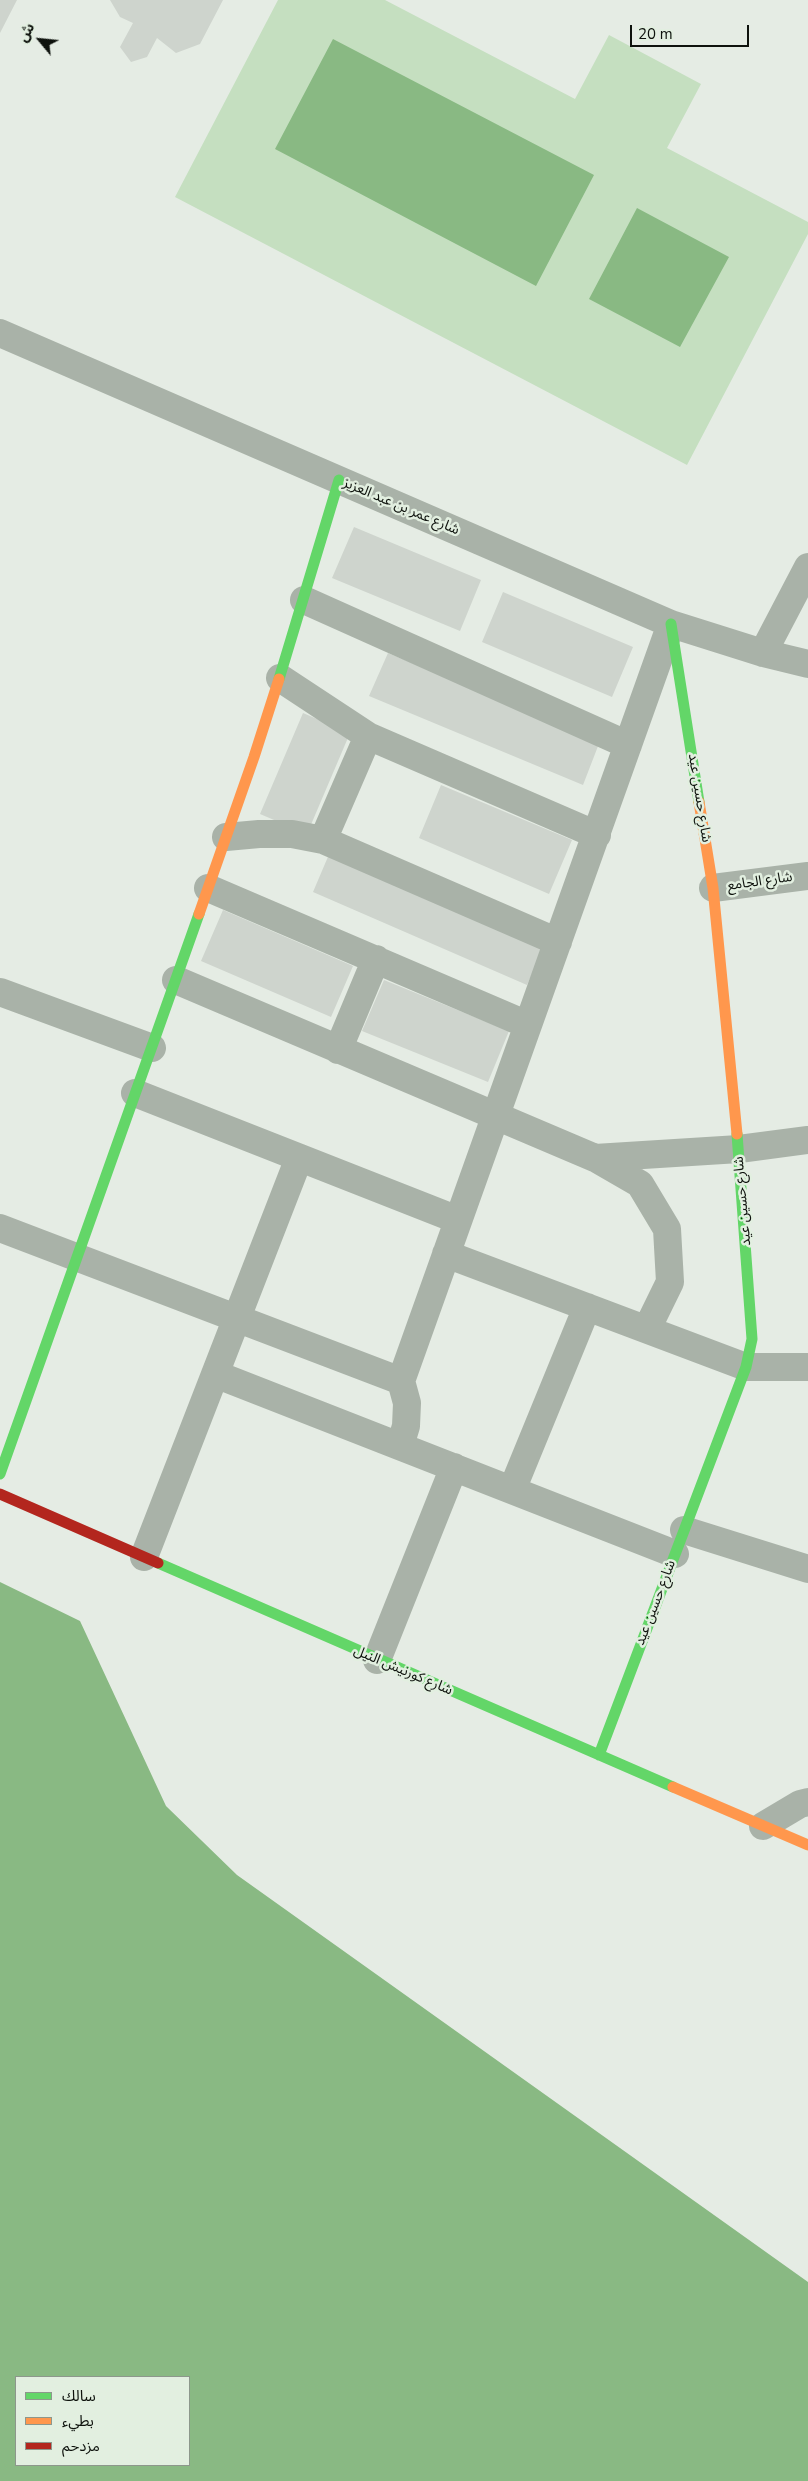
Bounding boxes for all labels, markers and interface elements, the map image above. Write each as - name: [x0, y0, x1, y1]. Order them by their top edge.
- north arrow: [15, 15, 65, 65]
- scale bar: [633, 15, 752, 47]
- text: ش: [13, 20, 39, 46]
- text: 20 m: [638, 24, 673, 44]
- street label: شارع عمر بن عبد العزيز: [340, 475, 462, 539]
- street label: شارع حسين عيد: [684, 752, 714, 844]
- street label: شارع الجامع: [726, 869, 794, 895]
- street label: شارع حسين عيد: [731, 1156, 755, 1246]
- street label: شارع حسين عيد: [632, 1558, 680, 1648]
- street label: شارع كورنيش النيل: [351, 1643, 455, 1699]
- legend: [15, 2376, 190, 2466]
- text: سالك: [62, 2386, 96, 2406]
- text: بطيء: [62, 2411, 94, 2431]
- text: مزدحم: [62, 2436, 100, 2456]

